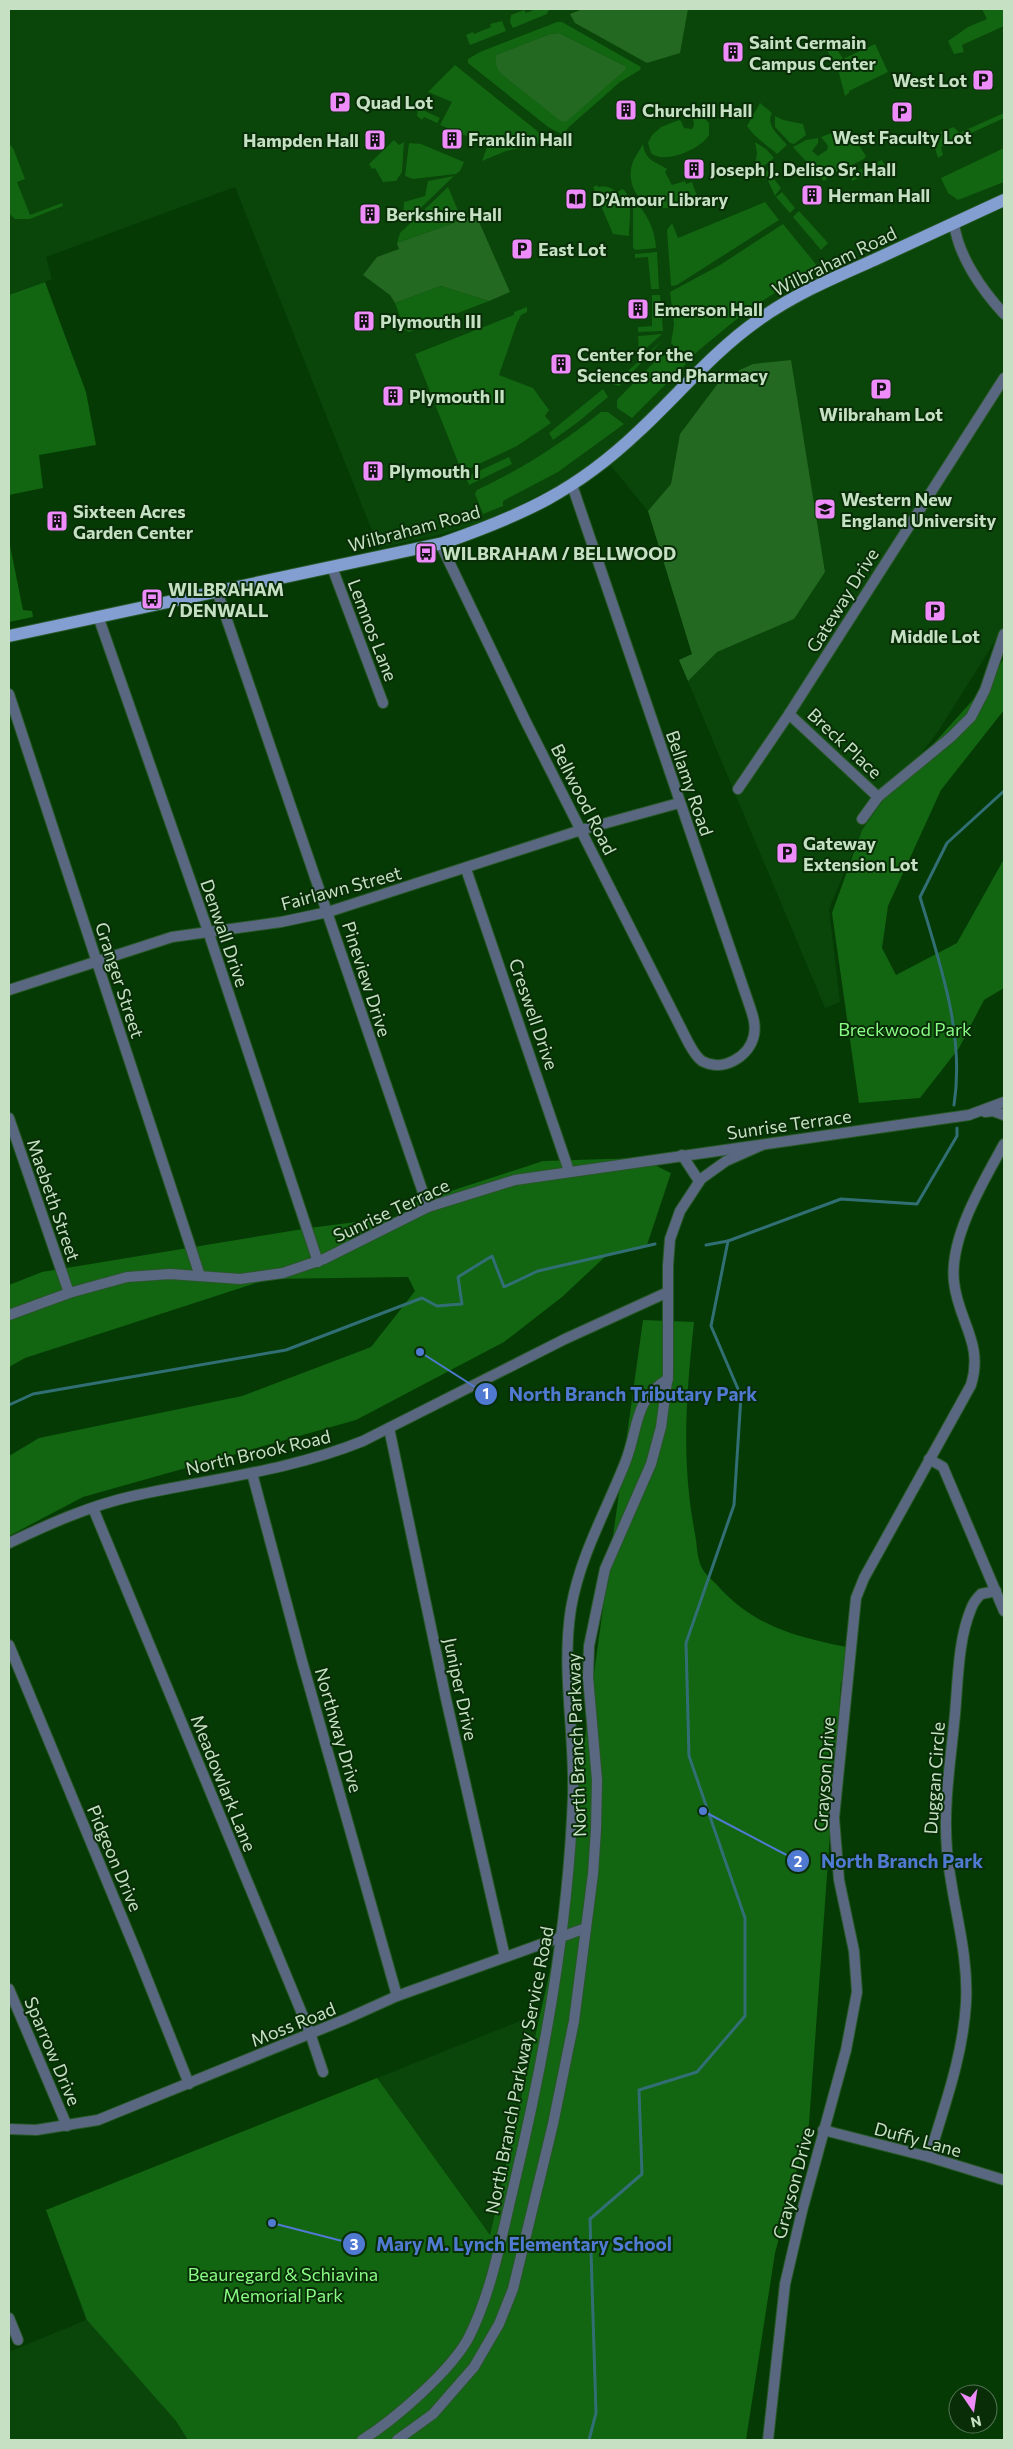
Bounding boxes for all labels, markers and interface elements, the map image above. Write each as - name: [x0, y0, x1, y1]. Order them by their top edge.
- place label: Saint Germain Campus Center: [749, 31, 876, 74]
- building icon: Saint Germain Campus Center: [721, 40, 745, 64]
- parking icon: West Lot: [971, 68, 995, 92]
- place label: West Lot: [892, 69, 967, 91]
- parking icon: Quad Lot: [328, 90, 352, 114]
- place label: Quad Lot: [356, 91, 434, 113]
- building icon: Churchill Hall: [614, 98, 638, 122]
- place label: Churchill Hall: [642, 99, 752, 121]
- parking icon: West Faculty Lot: [890, 100, 914, 124]
- place label: West Faculty Lot: [832, 126, 972, 148]
- building icon: Franklin Hall: [440, 127, 464, 151]
- building icon: Hampden Hall: [363, 128, 387, 152]
- place label: Franklin Hall: [468, 128, 572, 150]
- place label: Hampden Hall: [243, 129, 359, 151]
- building icon: Joseph J. Deliso Sr. Hall: [682, 157, 706, 181]
- place label: Joseph J. Deliso Sr. Hall: [710, 158, 896, 180]
- building icon: Herman Hall: [800, 183, 824, 207]
- place label: Herman Hall: [828, 184, 930, 206]
- library icon: D’Amour Library: [564, 187, 588, 211]
- place label: D’Amour Library: [592, 188, 728, 210]
- building icon: Berkshire Hall: [358, 202, 382, 226]
- place label: Berkshire Hall: [386, 203, 502, 225]
- street label: Wilbraham Road: [768, 221, 900, 301]
- parking icon: East Lot: [510, 237, 534, 261]
- place label: East Lot: [538, 238, 607, 260]
- building icon: Emerson Hall: [626, 297, 650, 321]
- place label: Emerson Hall: [654, 298, 763, 320]
- building icon: Plymouth III: [352, 309, 376, 333]
- place label: Plymouth III: [380, 310, 482, 332]
- place label: Center for the Sciences and Pharmacy: [577, 343, 768, 386]
- building icon: Center for the Sciences and Pharmacy: [549, 352, 573, 376]
- parking icon: Wilbraham Lot: [869, 377, 893, 401]
- building icon: Plymouth II: [381, 384, 405, 408]
- place label: Plymouth II: [409, 385, 505, 407]
- place label: Wilbraham Lot: [819, 403, 943, 425]
- building icon: Plymouth I: [361, 459, 385, 483]
- place label: Plymouth I: [389, 460, 479, 482]
- place label: Western New England University: [841, 488, 996, 531]
- school or university icon: Western New England University: [813, 497, 837, 521]
- place label: Sixteen Acres Garden Center: [73, 500, 194, 543]
- street label: Wilbraham Road: [346, 500, 482, 556]
- building icon: Sixteen Acres Garden Center: [45, 509, 69, 533]
- bus stop icon: WILBRAHAM / BELLWOOD: [414, 541, 438, 565]
- place label: WILBRAHAM / BELLWOOD: [442, 542, 676, 564]
- street label: Gateway Drive: [801, 544, 883, 656]
- street label: Lemnos Lane: [343, 576, 403, 684]
- place label: WILBRAHAM / DENWALL: [168, 578, 284, 621]
- bus stop icon: WILBRAHAM / DENWALL: [140, 587, 164, 611]
- parking icon: Middle Lot: [923, 599, 947, 623]
- place label: Middle Lot: [890, 625, 980, 647]
- street label: Breck Place: [803, 703, 887, 783]
- street label: Bellamy Road: [662, 727, 718, 839]
- street label: Bellwood Road: [547, 740, 621, 858]
- place label: Gateway Extension Lot: [803, 832, 919, 875]
- parking icon: Gateway Extension Lot: [775, 841, 799, 865]
- street label: Fairlawn Street: [278, 861, 404, 915]
- street label: Denwall Drive: [196, 876, 254, 990]
- street label: Granger Street: [91, 919, 149, 1041]
- street label: Pineview Drive: [338, 919, 396, 1039]
- street label: Creswell Drive: [505, 955, 563, 1073]
- park label: Breckwood Park: [838, 1018, 972, 1040]
- street label: Sunrise Terrace: [725, 1104, 853, 1144]
- street label: Maebeth Street: [23, 1136, 85, 1264]
- street label: Sunrise Terrace: [329, 1174, 453, 1246]
- callout: North Branch Tributary Park: [473, 1377, 767, 1411]
- text: North Branch Tributary Park: [509, 1382, 757, 1405]
- text: 1: [483, 1384, 489, 1402]
- street label: North Brook Road: [183, 1425, 333, 1479]
- street label: Juniper Drive: [439, 1636, 483, 1742]
- street label: North Branch Parkway: [562, 1653, 590, 1837]
- street label: Northway Drive: [311, 1665, 367, 1795]
- street label: Meadowlark Lane: [187, 1712, 261, 1854]
- street label: Grayson Drive: [809, 1716, 839, 1832]
- street label: Duggan Circle: [919, 1721, 949, 1835]
- street label: Pidgeon Drive: [83, 1802, 147, 1914]
- callout: North Branch Park: [786, 1844, 993, 1878]
- text: North Branch Park: [821, 1849, 983, 1872]
- text: 2: [794, 1852, 802, 1870]
- street label: North Branch Parkway Service Road: [480, 1924, 558, 2216]
- street label: Sparrow Drive: [20, 1993, 86, 2109]
- street label: Moss Road: [247, 1997, 339, 2051]
- street label: Duffy Lane: [872, 2117, 964, 2161]
- street label: Grayson Drive: [768, 2125, 818, 2241]
- callout: Mary M. Lynch Elementary School: [341, 2227, 682, 2261]
- text: Mary M. Lynch Elementary School: [376, 2232, 672, 2255]
- text: 3: [350, 2235, 359, 2253]
- park label: Beauregard & Schiavina Memorial Park: [188, 2263, 378, 2306]
- north arrow: [948, 2384, 998, 2434]
- text: N: [969, 2413, 983, 2432]

